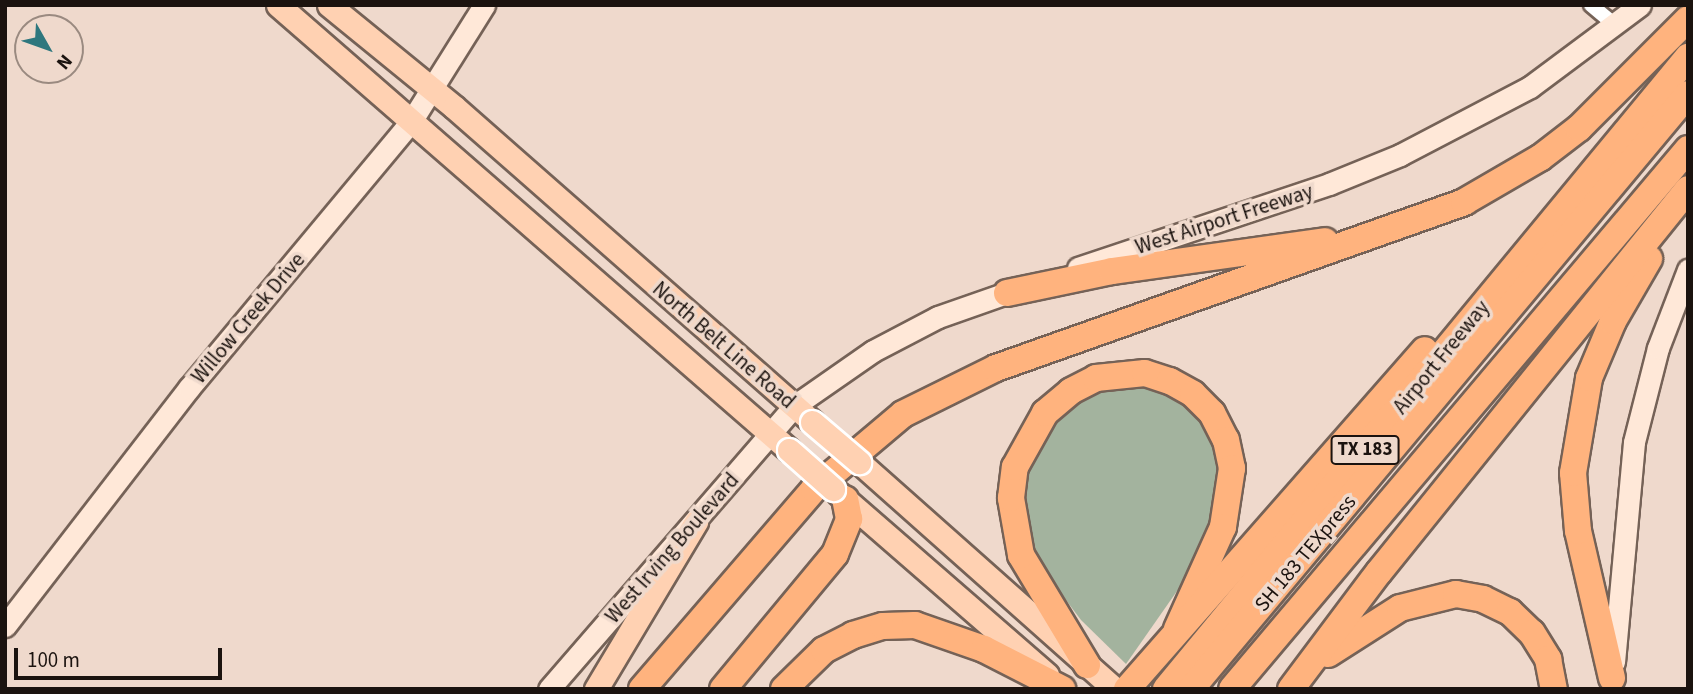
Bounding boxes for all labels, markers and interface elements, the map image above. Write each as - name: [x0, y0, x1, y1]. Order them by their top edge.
- north arrow: [14, 14, 84, 84]
- text: N: [50, 48, 78, 75]
- street label: West Airport Freeway: [1132, 178, 1316, 260]
- street label: Willow Creek Drive: [186, 247, 310, 389]
- street label: North Belt Line Road: [647, 276, 801, 414]
- street label: Airport Freeway: [1388, 295, 1494, 419]
- road number: TX 183: [1330, 435, 1400, 466]
- street label: West Irving Boulevard: [600, 468, 744, 628]
- street label: SH 183 TEXpress: [1249, 490, 1361, 616]
- scale bar: [18, 634, 226, 678]
- text: 100 m: [27, 645, 80, 675]

